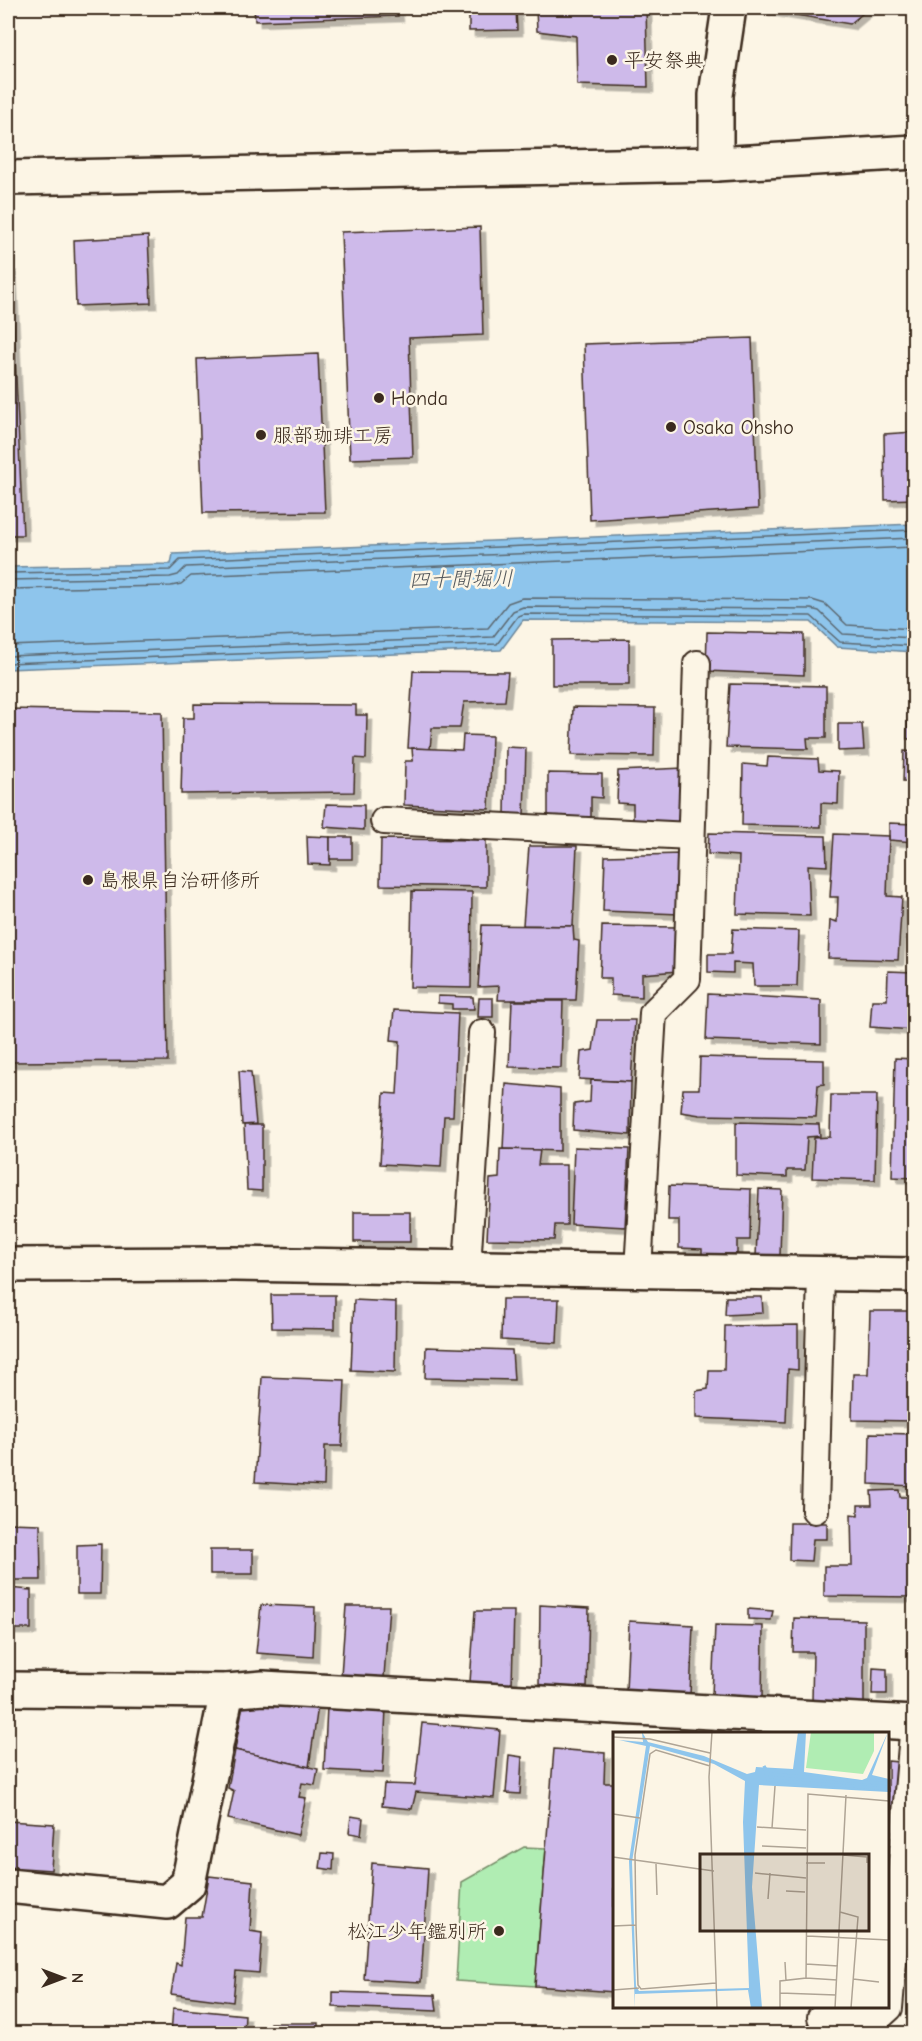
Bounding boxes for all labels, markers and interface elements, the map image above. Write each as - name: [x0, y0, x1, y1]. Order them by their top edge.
- place label: 平安祭典: [624, 49, 704, 72]
- marker: 平安祭典: [605, 53, 619, 67]
- place label: Honda: [391, 387, 448, 410]
- marker: Honda: [372, 391, 386, 405]
- place label: Osaka Ohsho: [683, 416, 794, 439]
- marker: Osaka Ohsho: [664, 420, 678, 434]
- place label: 服部珈琲工房: [273, 424, 393, 447]
- marker: 服部珈琲工房: [254, 428, 268, 442]
- water label: 四十間堀川: [408, 566, 514, 592]
- place label: 島根県自治研修所: [100, 869, 260, 892]
- marker: 島根県自治研修所: [81, 873, 95, 887]
- inset map: [613, 1732, 889, 2008]
- place label: 松江少年鑑別所: [347, 1920, 487, 1943]
- marker: 松江少年鑑別所: [492, 1924, 506, 1938]
- north arrow: [33, 1948, 93, 2008]
- text: N: [68, 1973, 86, 1983]

